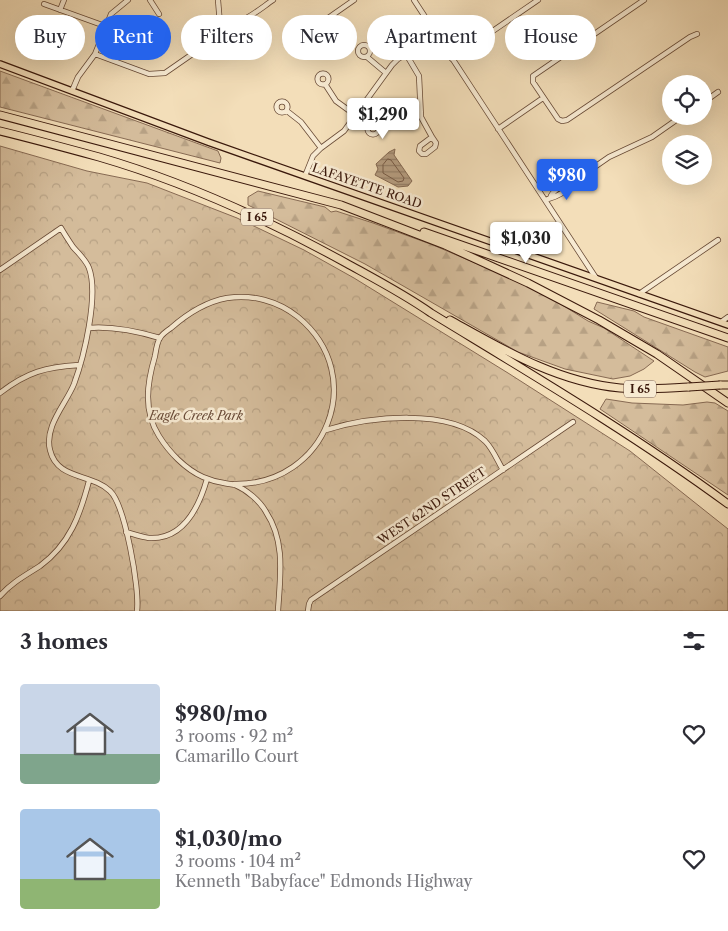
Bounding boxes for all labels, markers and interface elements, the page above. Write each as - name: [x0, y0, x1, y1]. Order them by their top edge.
- chip: Buy: [15, 15, 85, 60]
- chip: Rent: [95, 15, 171, 60]
- chip: Filters: [181, 15, 272, 60]
- chip: New: [282, 15, 357, 60]
- chip: Apartment: [367, 15, 495, 60]
- chip: House: [505, 15, 596, 60]
- map controls: [662, 75, 712, 185]
- button: locate: [662, 75, 712, 125]
- pin: $1,290: [342, 98, 424, 140]
- text: $1,290: [358, 104, 408, 124]
- button: layers: [662, 135, 712, 185]
- pin: $980: [537, 158, 597, 201]
- street label: LAFAYETTE ROAD: [310, 160, 424, 211]
- text: $980: [548, 165, 586, 185]
- road number: I 65: [241, 208, 273, 226]
- pin: $1,030: [485, 222, 567, 264]
- text: $1,030: [501, 228, 551, 248]
- road number: I 65: [624, 380, 656, 398]
- park label: Eagle Creek Park: [148, 408, 244, 423]
- street label: WEST 62ND STREET: [374, 464, 489, 548]
- icon: filters: [680, 627, 708, 655]
- text: 3 homes: [20, 629, 108, 654]
- text: $980/mo: [175, 701, 267, 726]
- icon: home: [60, 704, 120, 764]
- icon: heart: [680, 720, 708, 748]
- text: 3 rooms · 92 m²: [175, 726, 293, 746]
- text: Camarillo Court: [175, 746, 299, 766]
- text: $1,030/mo: [175, 826, 282, 851]
- icon: home: [60, 829, 120, 889]
- icon: heart: [680, 845, 708, 873]
- text: 3 rooms · 104 m²: [175, 851, 301, 871]
- text: Kenneth "Babyface" Edmonds Highway: [175, 871, 473, 891]

